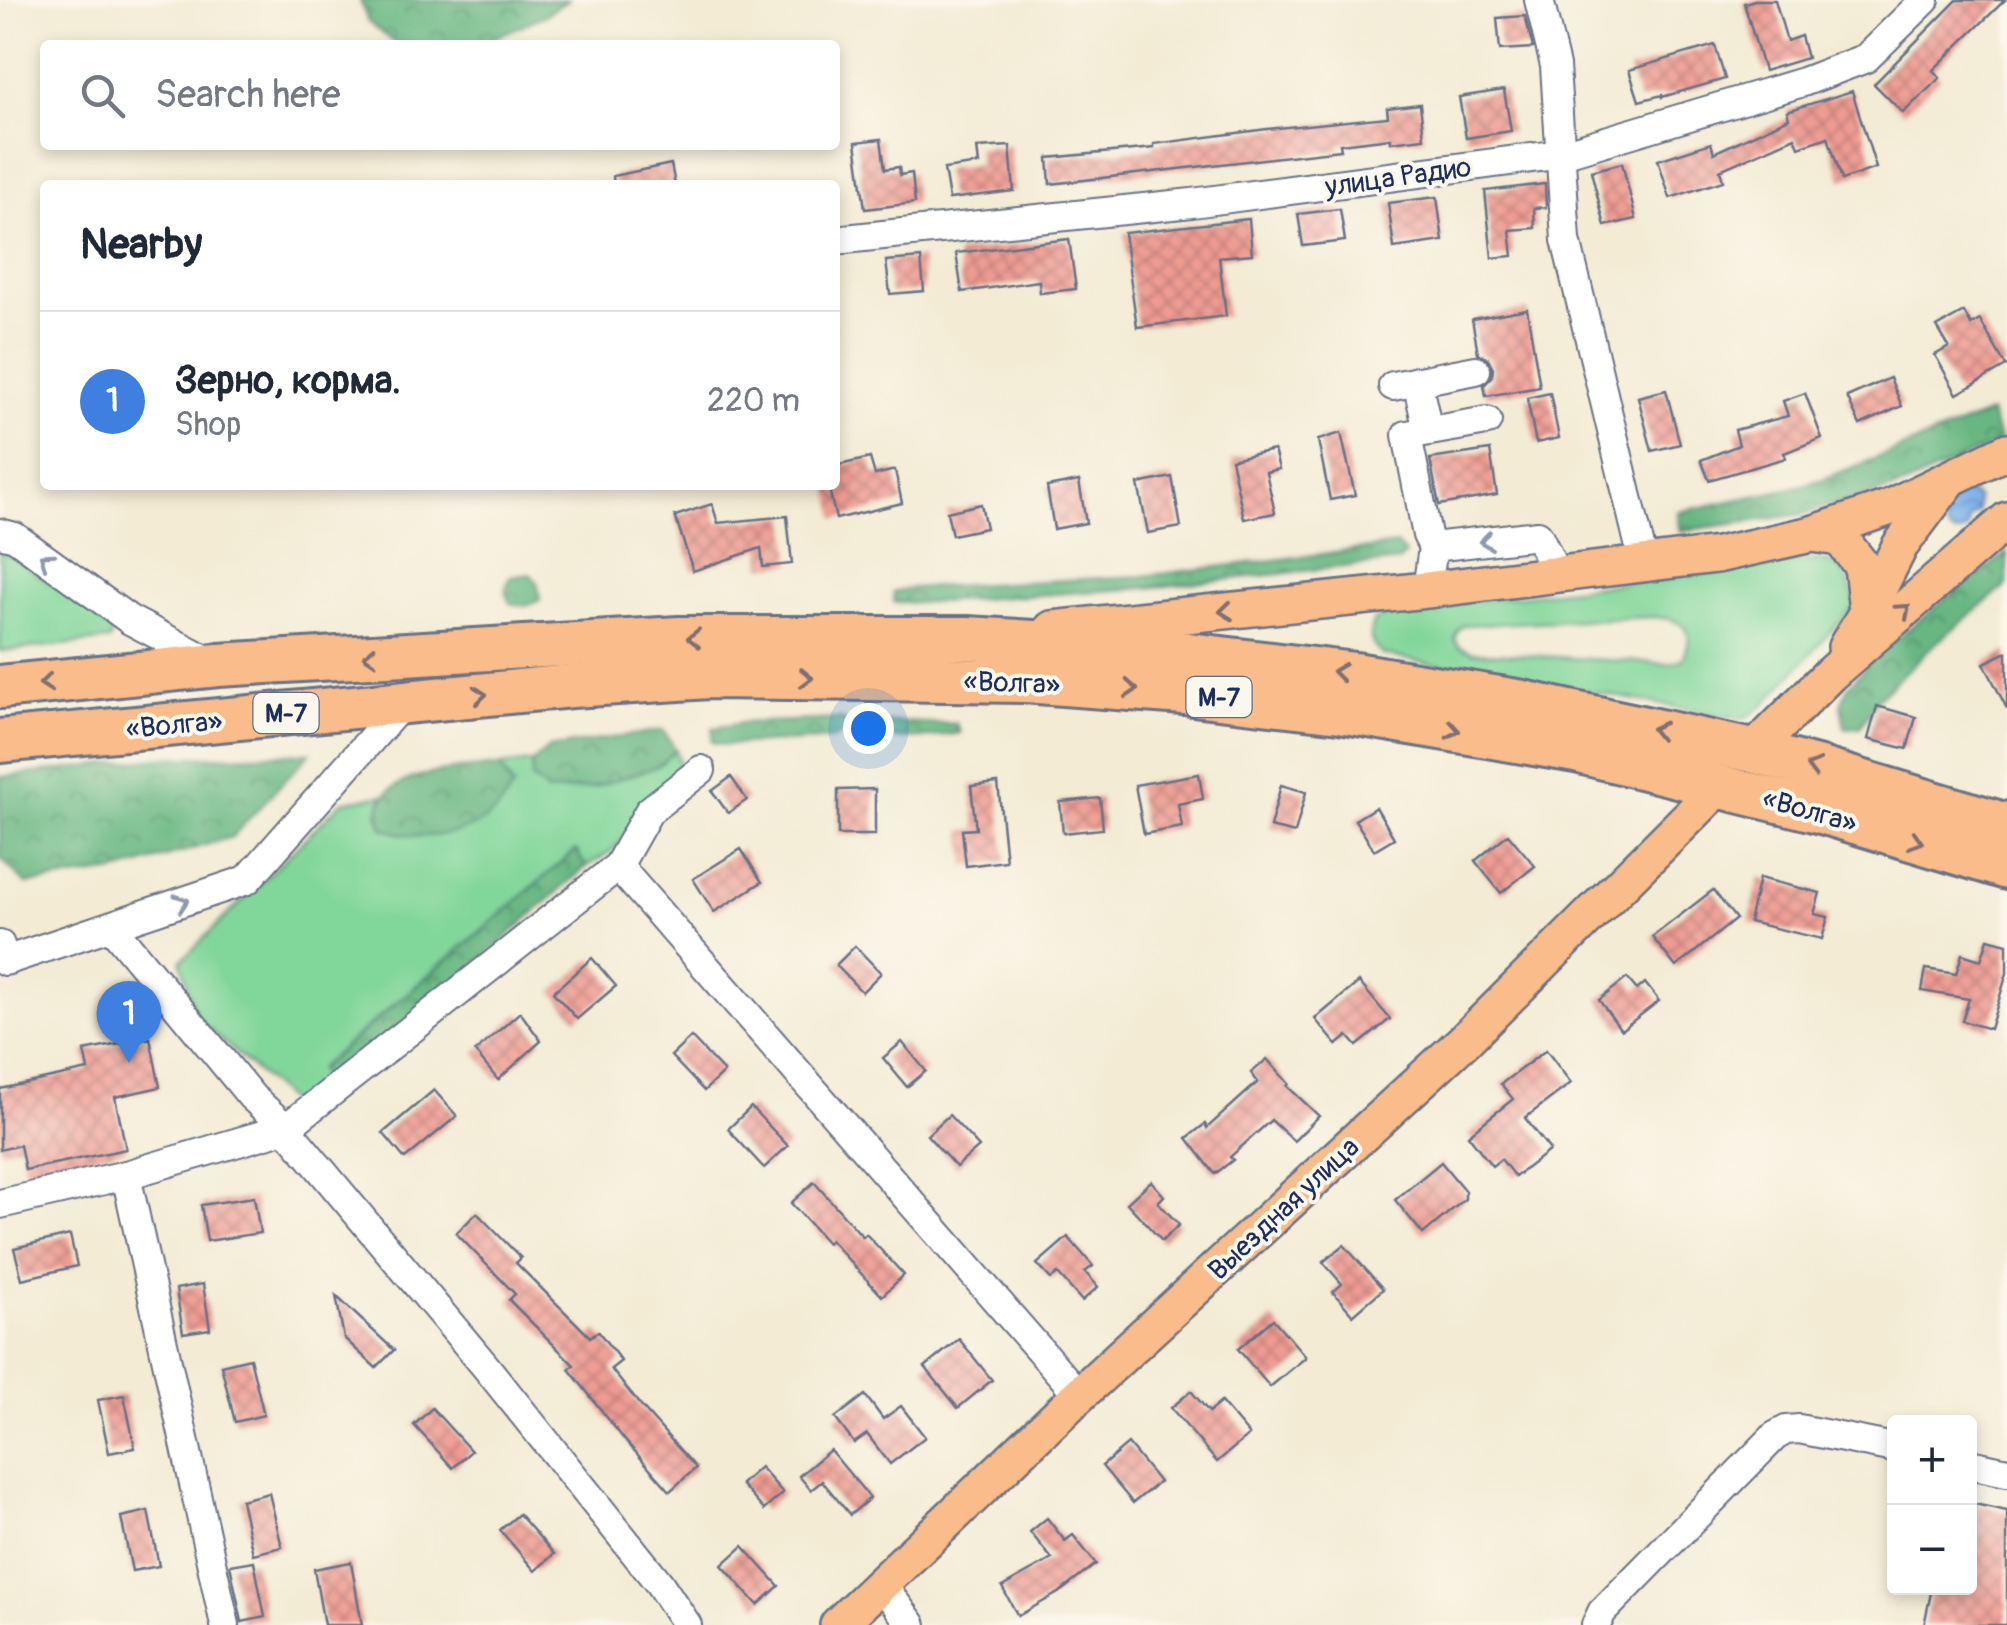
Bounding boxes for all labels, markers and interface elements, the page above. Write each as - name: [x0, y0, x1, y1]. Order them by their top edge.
- search box: [40, 40, 840, 150]
- icon: search: [75, 68, 130, 123]
- text: Search here: [155, 71, 341, 119]
- street label: улица Радио: [1322, 150, 1473, 205]
- text: Nearby: [80, 219, 202, 271]
- text: Зерно, корма.: [175, 357, 401, 405]
- text: 1: [106, 381, 119, 421]
- text: 220 m: [707, 381, 800, 421]
- text: Shop: [175, 405, 241, 445]
- one-way arrow: [1478, 530, 1494, 551]
- one-way arrow: [39, 553, 57, 571]
- one-way arrow: [1218, 600, 1234, 621]
- one-way arrow: [1892, 603, 1911, 621]
- one-way arrow: [686, 627, 702, 649]
- one-way arrow: [362, 645, 378, 666]
- one-way arrow: [1330, 662, 1346, 683]
- street label: «Волга»: [963, 664, 1061, 703]
- one-way arrow: [800, 667, 815, 689]
- one-way arrow: [38, 671, 54, 693]
- road number: М-7: [1186, 677, 1252, 717]
- one-way arrow: [1123, 678, 1139, 699]
- one-way arrow: [473, 684, 489, 706]
- road number: М-7: [254, 693, 318, 733]
- your location: [843, 703, 894, 754]
- street label: «Волга»: [125, 704, 224, 747]
- one-way arrow: [1445, 719, 1461, 740]
- one-way arrow: [1650, 721, 1667, 742]
- one-way arrow: [1805, 758, 1822, 779]
- street label: «Волга»: [1758, 781, 1861, 842]
- one-way arrow: [1907, 829, 1924, 850]
- one-way arrow: [173, 893, 190, 913]
- pin: 1: [96, 980, 162, 1063]
- street label: Выездная улица: [1201, 1130, 1367, 1288]
- map controls: [1887, 1415, 1977, 1595]
- button: +: [1887, 1415, 1977, 1505]
- button: −: [1887, 1505, 1977, 1595]

